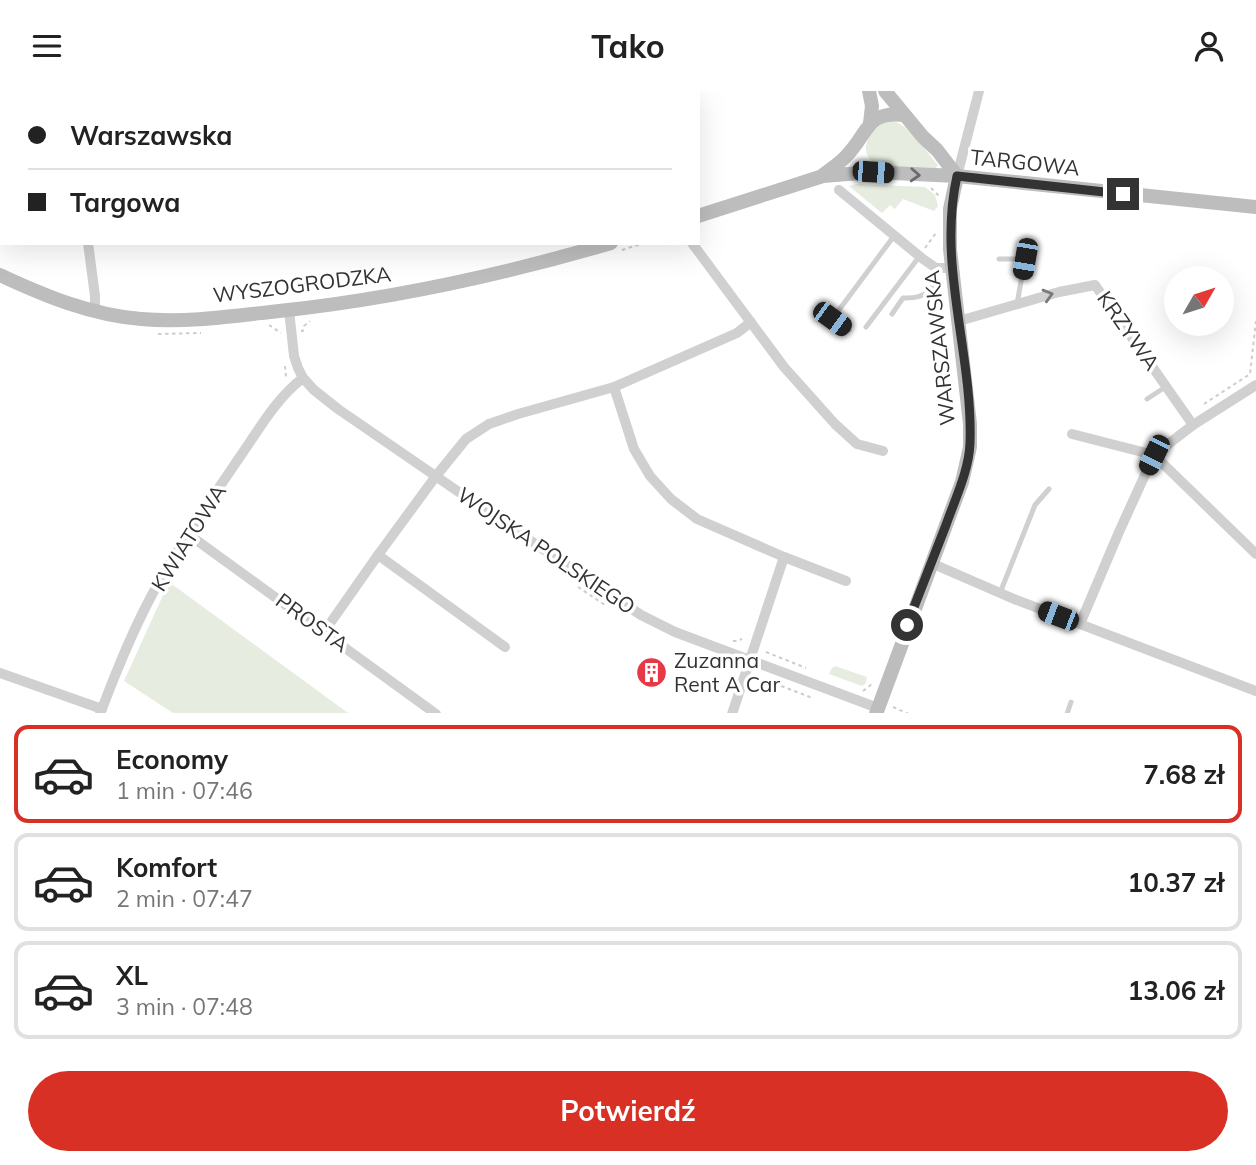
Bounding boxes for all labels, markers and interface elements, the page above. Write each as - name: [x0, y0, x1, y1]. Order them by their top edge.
- text: Tako: [591, 26, 665, 66]
- icon: menu: [28, 27, 66, 65]
- icon: person: [1190, 27, 1228, 65]
- text: Warszawska: [70, 119, 232, 152]
- street label: TARGOWA: [969, 143, 1082, 181]
- car: [852, 160, 895, 184]
- one-way arrow: [909, 167, 920, 182]
- route end: [1107, 178, 1139, 210]
- text: Targowa: [70, 186, 180, 219]
- car: [1012, 236, 1039, 282]
- street label: WYSZOGRODZKA: [211, 260, 393, 308]
- north arrow: [1164, 266, 1234, 336]
- map controls: [1164, 266, 1234, 336]
- street label: WARSZAWSKA: [918, 269, 960, 427]
- street label: KRZYWA: [1092, 286, 1166, 376]
- one-way arrow: [1041, 289, 1053, 304]
- car: [809, 298, 856, 340]
- car: [1136, 432, 1173, 478]
- street label: KWIATOWA: [145, 479, 232, 596]
- street label: WOJSKA POLSKIEGO: [453, 481, 640, 619]
- street label: PROSTA: [271, 587, 354, 658]
- car: [1035, 599, 1082, 633]
- route start: [891, 609, 923, 641]
- place label: Zuzanna Rent A Car: [674, 647, 780, 697]
- building icon: Zuzanna Rent A Car: [634, 656, 668, 690]
- icon: car: [32, 743, 95, 806]
- text: Economy: [116, 743, 228, 776]
- text: 7.68 zł: [1143, 758, 1224, 791]
- text: 1 min · 07:46: [116, 776, 253, 805]
- icon: car: [32, 851, 95, 914]
- text: Komfort: [116, 851, 217, 884]
- text: 10.37 zł: [1128, 866, 1224, 899]
- text: 2 min · 07:47: [116, 884, 253, 913]
- icon: car: [32, 959, 95, 1022]
- text: XL: [116, 959, 148, 992]
- text: 13.06 zł: [1128, 974, 1224, 1007]
- text: 3 min · 07:48: [116, 992, 253, 1021]
- button: Potwierdź: [28, 1071, 1228, 1151]

